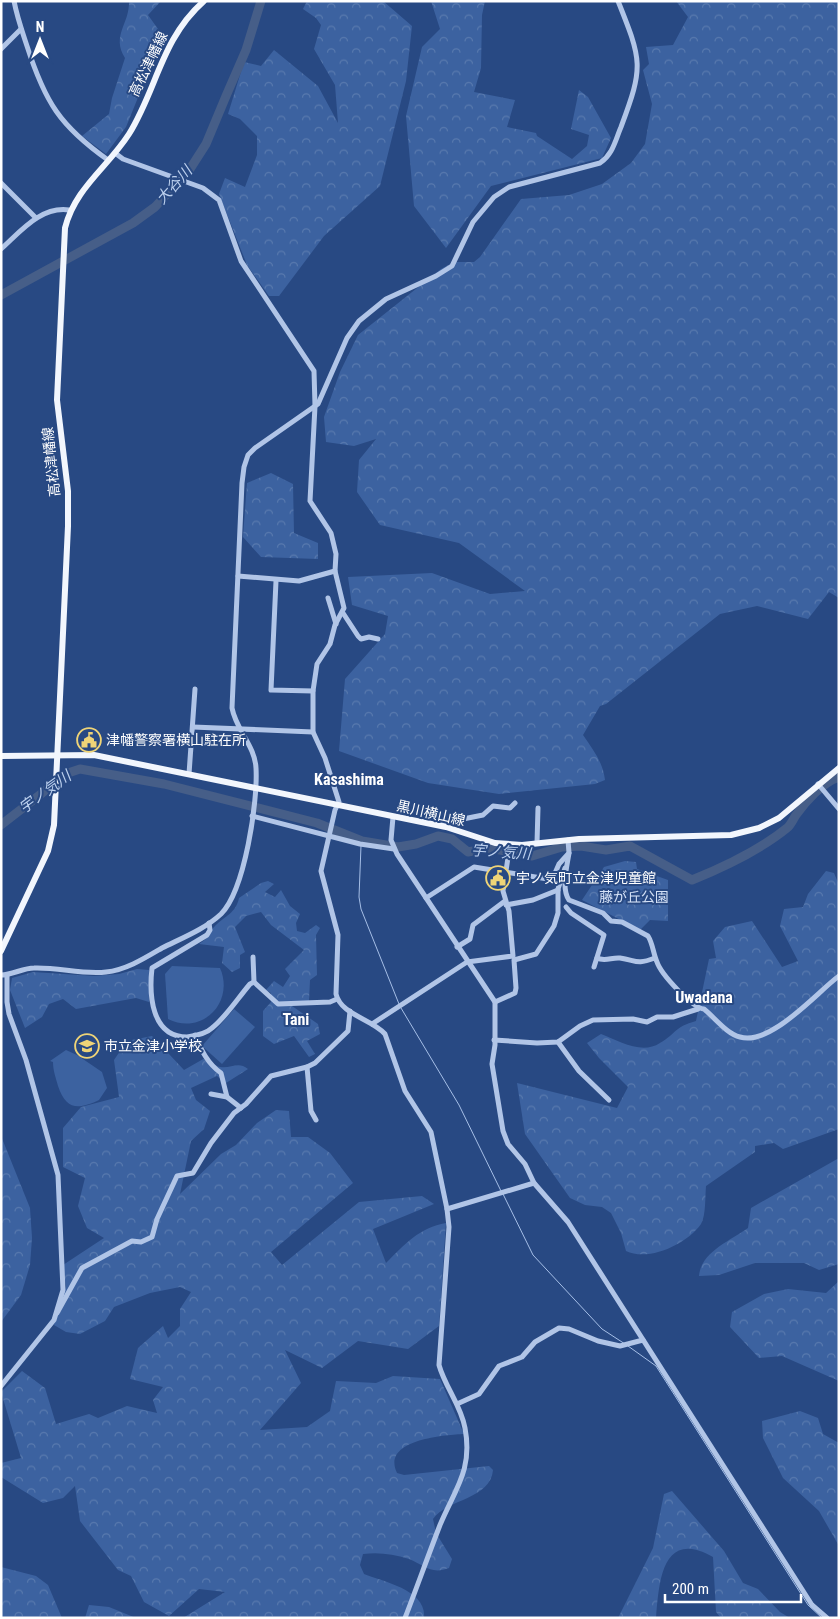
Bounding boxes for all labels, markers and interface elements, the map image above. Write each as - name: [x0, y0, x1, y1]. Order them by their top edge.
- north arrow: [15, 15, 65, 65]
- text: N: [36, 19, 44, 35]
- street label: 高松津幡線: [125, 29, 171, 99]
- water label: 大谷川: [152, 161, 197, 208]
- street label: 高松津幡線: [39, 426, 63, 498]
- public building icon: 津幡警察署横山駐在所: [76, 727, 102, 753]
- place label: 津幡警察署横山駐在所: [106, 732, 246, 748]
- water label: 宇ノ気川: [15, 766, 76, 817]
- district label: Kasashima: [314, 770, 384, 789]
- street label: 黒川横山線: [395, 797, 467, 829]
- water label: 宇ノ気川: [470, 841, 534, 863]
- public building icon: 宇ノ気町立金津児童館: [485, 865, 511, 891]
- place label: 宇ノ気町立金津児童館: [516, 870, 656, 886]
- park label: 藤が丘公園: [599, 889, 669, 905]
- district label: Uwadana: [675, 988, 733, 1007]
- district label: Tani: [283, 1010, 309, 1029]
- school or university icon: 市立金津小学校: [74, 1033, 100, 1059]
- place label: 市立金津小学校: [104, 1038, 202, 1054]
- scale bar: [665, 1572, 801, 1604]
- text: 200 m: [672, 1580, 709, 1598]

